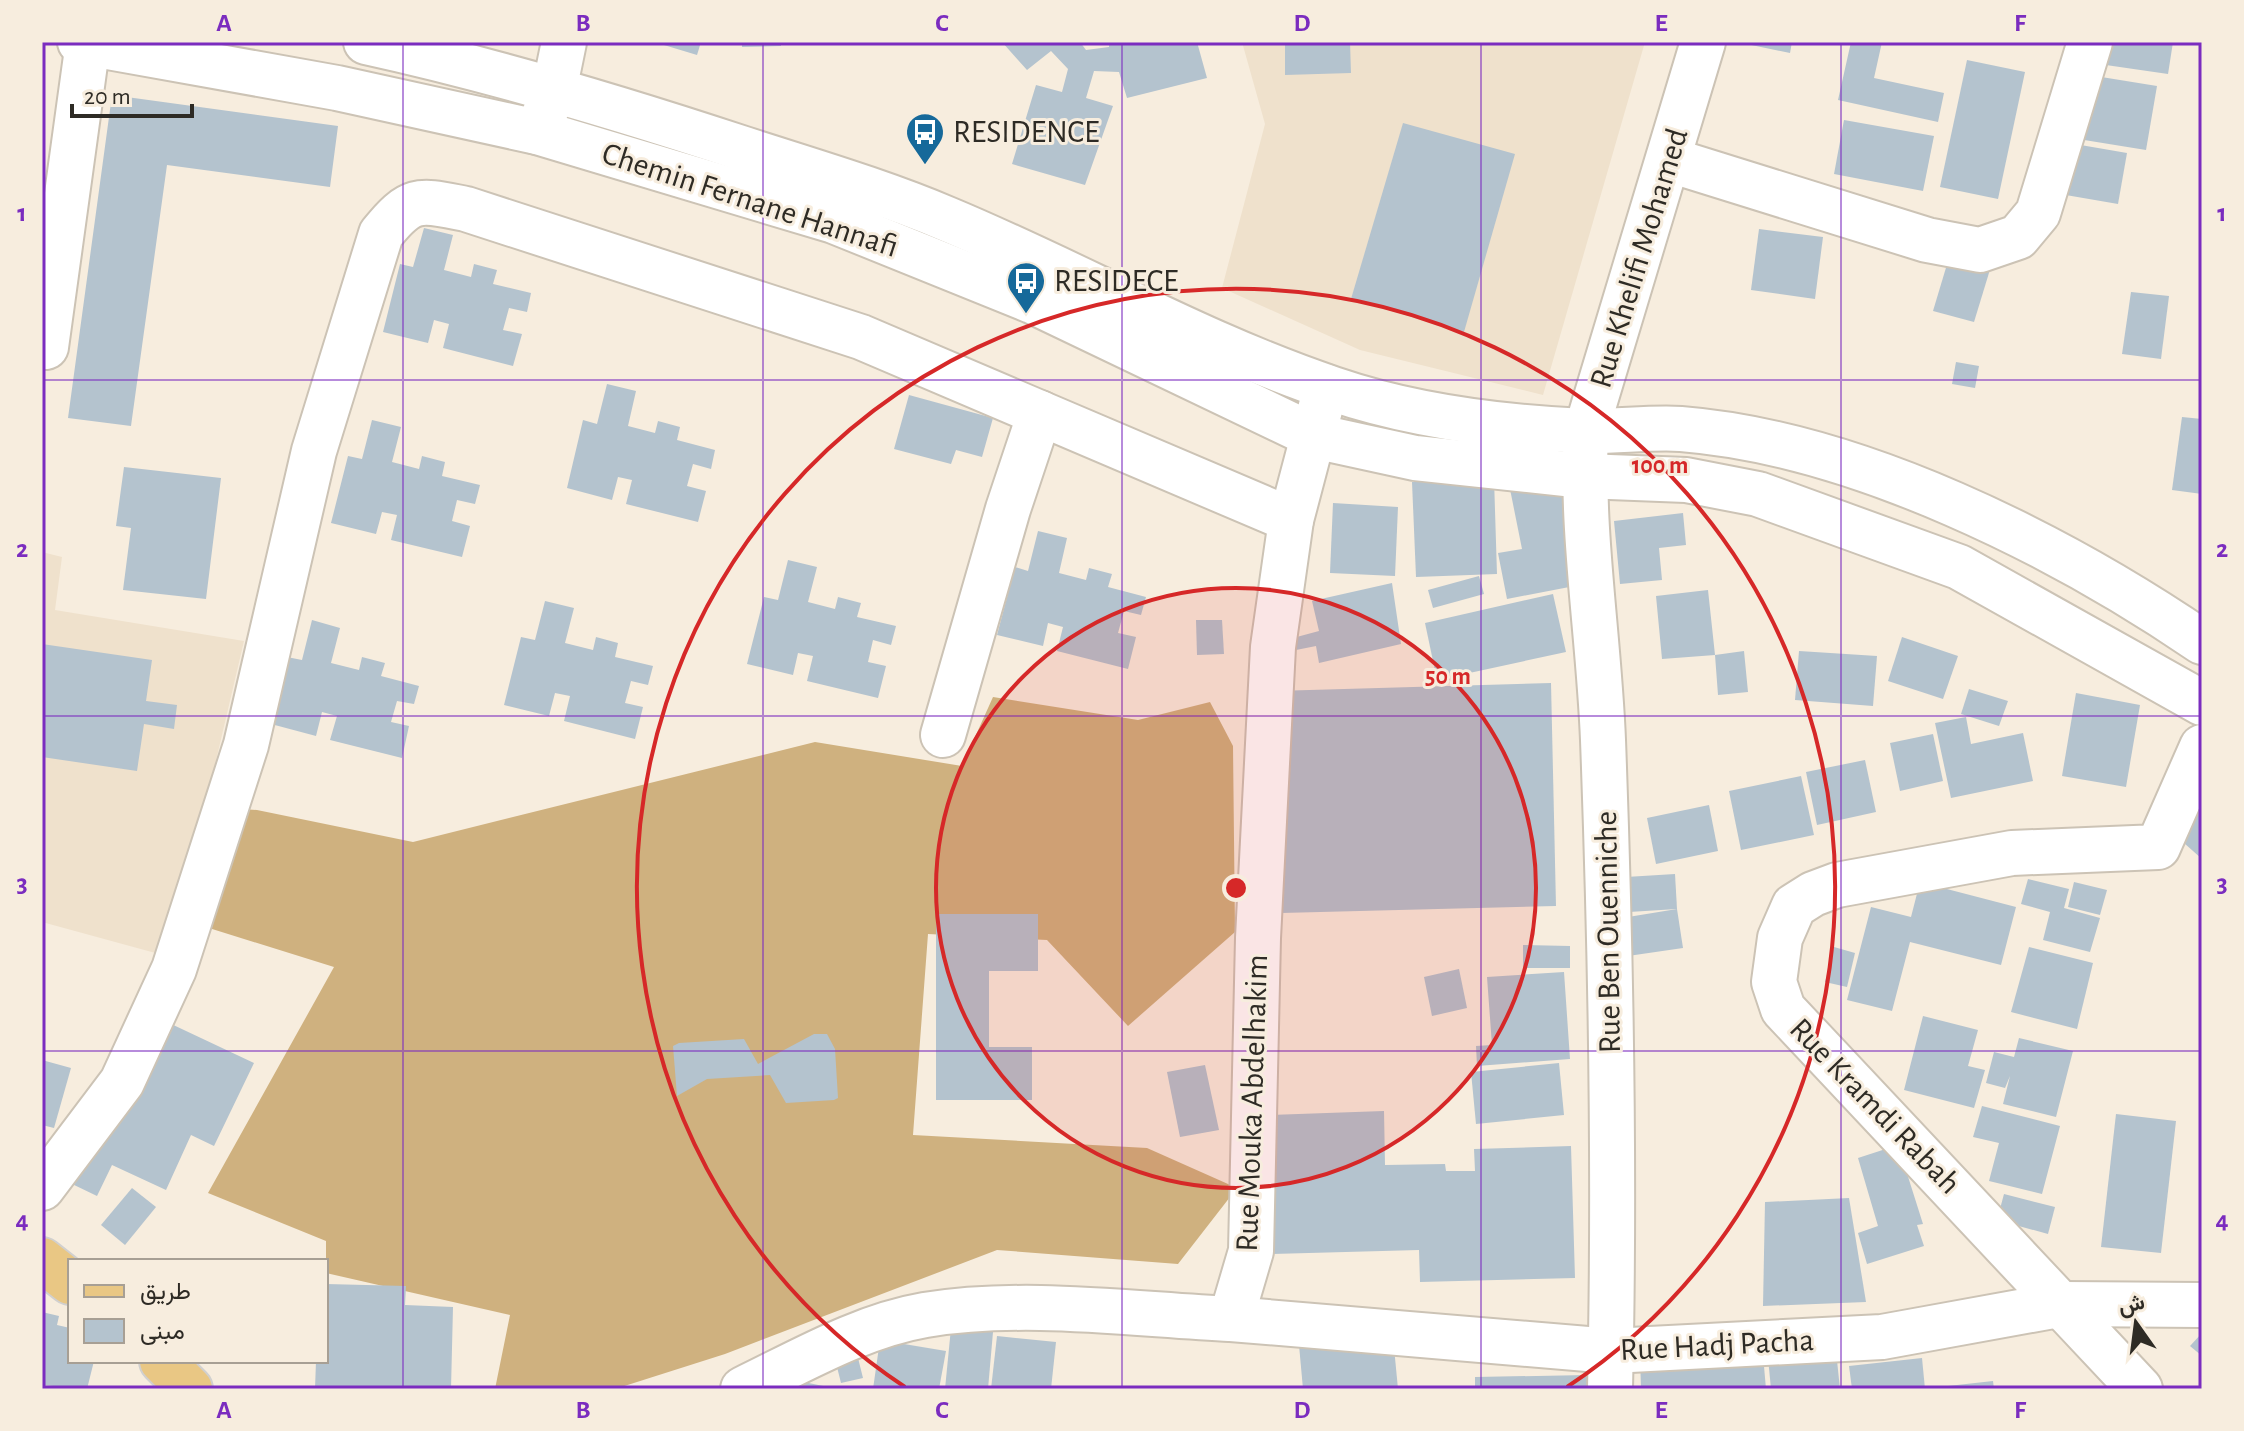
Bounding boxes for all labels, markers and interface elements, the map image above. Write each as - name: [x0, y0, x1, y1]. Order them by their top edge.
- text: A: [216, 10, 232, 36]
- text: B: [575, 10, 591, 36]
- text: C: [935, 10, 949, 36]
- text: D: [1293, 10, 1311, 36]
- text: E: [1654, 10, 1668, 36]
- text: F: [2014, 10, 2027, 36]
- scale bar: [72, 68, 192, 118]
- text: 20 m: [84, 85, 131, 109]
- bus stop icon: RESIDENCE: [904, 111, 946, 166]
- place label: RESIDENCE: [953, 116, 1099, 148]
- street label: Rue Khelifi Mohamed: [1584, 125, 1694, 391]
- street label: Chemin Fernane Hannafi: [598, 137, 902, 263]
- text: 1: [17, 200, 27, 226]
- text: 1: [2217, 200, 2227, 226]
- bus stop icon: RESIDECE: [1005, 260, 1047, 315]
- place label: RESIDECE: [1054, 265, 1179, 297]
- text: 100 m: [1632, 454, 1688, 478]
- text: 2: [16, 536, 28, 562]
- text: 2: [2216, 536, 2228, 562]
- text: 50 m: [1425, 665, 1471, 689]
- street label: Rue Ben Ouenniche: [1590, 811, 1626, 1053]
- text: 3: [16, 871, 28, 897]
- text: 3: [2216, 871, 2228, 897]
- centre of rings: [1222, 874, 1250, 902]
- street label: Rue Mouka Abdelhakim: [1231, 954, 1273, 1252]
- street label: Rue Kramdi Rabah: [1784, 1012, 1966, 1200]
- text: 4: [15, 1207, 29, 1233]
- text: 4: [2215, 1207, 2229, 1233]
- legend: [68, 1259, 328, 1363]
- text: طريق: [140, 1280, 191, 1306]
- north arrow: [2096, 1283, 2176, 1363]
- text: ش: [2116, 1291, 2147, 1320]
- text: مبنى: [140, 1320, 185, 1345]
- street label: Rue Hadj Pacha: [1619, 1324, 1815, 1366]
- text: A: [216, 1397, 232, 1423]
- text: B: [575, 1397, 591, 1423]
- text: C: [935, 1397, 949, 1423]
- text: D: [1293, 1397, 1311, 1423]
- text: E: [1654, 1397, 1668, 1423]
- text: F: [2014, 1397, 2027, 1423]

